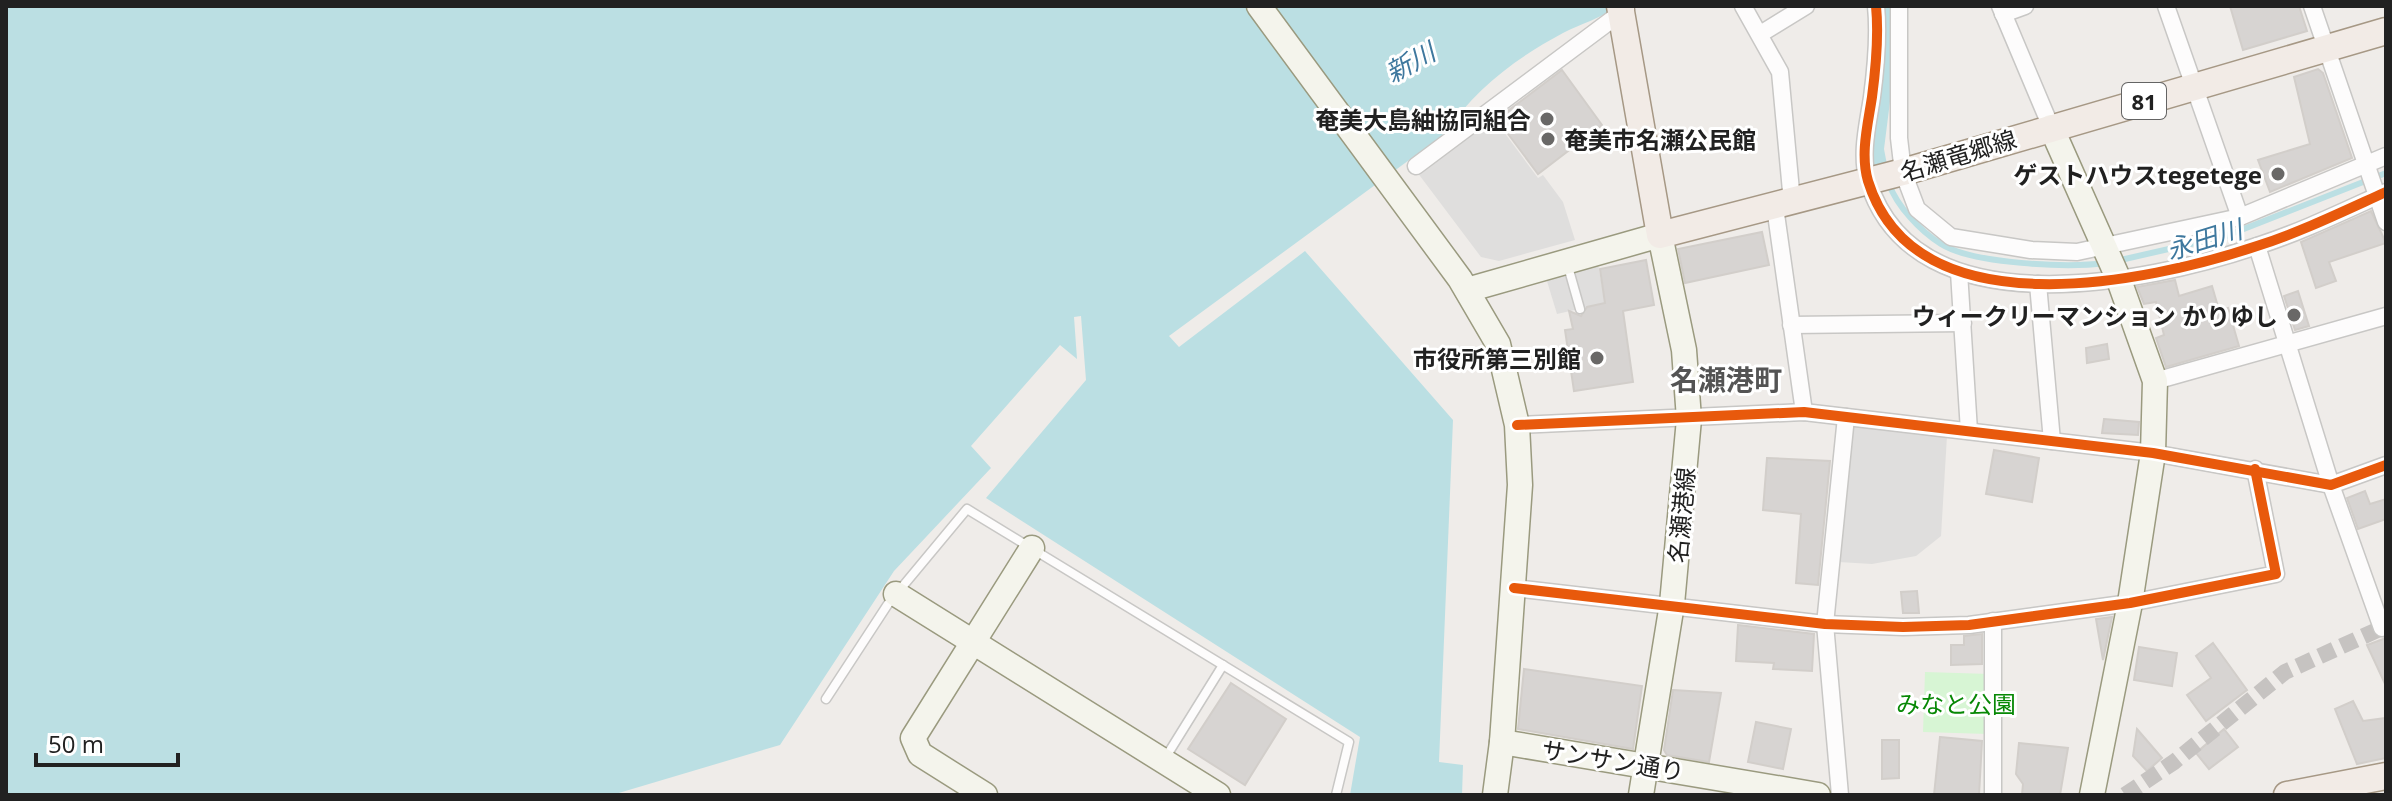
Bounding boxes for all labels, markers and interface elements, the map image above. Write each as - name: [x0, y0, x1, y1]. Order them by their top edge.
- water label: 新川: [1379, 32, 1444, 90]
- road number: 81: [2122, 83, 2166, 119]
- place label: 奄美大島紬協同組合: [1315, 103, 1531, 136]
- marker: 奄美大島紬協同組合: [1538, 110, 1556, 128]
- street label: 名瀬竜郷線: [1896, 122, 2020, 188]
- place label: 奄美市名瀬公民館: [1564, 123, 1756, 156]
- marker: 奄美市名瀬公民館: [1539, 130, 1557, 148]
- place label: ゲストハウスtegetege: [2013, 158, 2262, 191]
- marker: ゲストハウスtegetege: [2269, 165, 2287, 183]
- water label: 永田川: [2161, 210, 2249, 268]
- place label: ウィークリーマンション かりゆし: [1912, 299, 2278, 332]
- marker: ウィークリーマンション かりゆし: [2285, 306, 2303, 324]
- place label: 市役所第三別館: [1413, 342, 1581, 375]
- marker: 市役所第三別館: [1588, 349, 1606, 367]
- district label: 名瀬港町: [1670, 360, 1782, 398]
- street label: 名瀬港線: [1660, 466, 1702, 564]
- park label: みなと公園: [1896, 687, 2016, 720]
- scale bar: [36, 717, 178, 767]
- text: 50 m: [48, 727, 104, 760]
- street label: サンサン通り: [1539, 732, 1687, 788]

